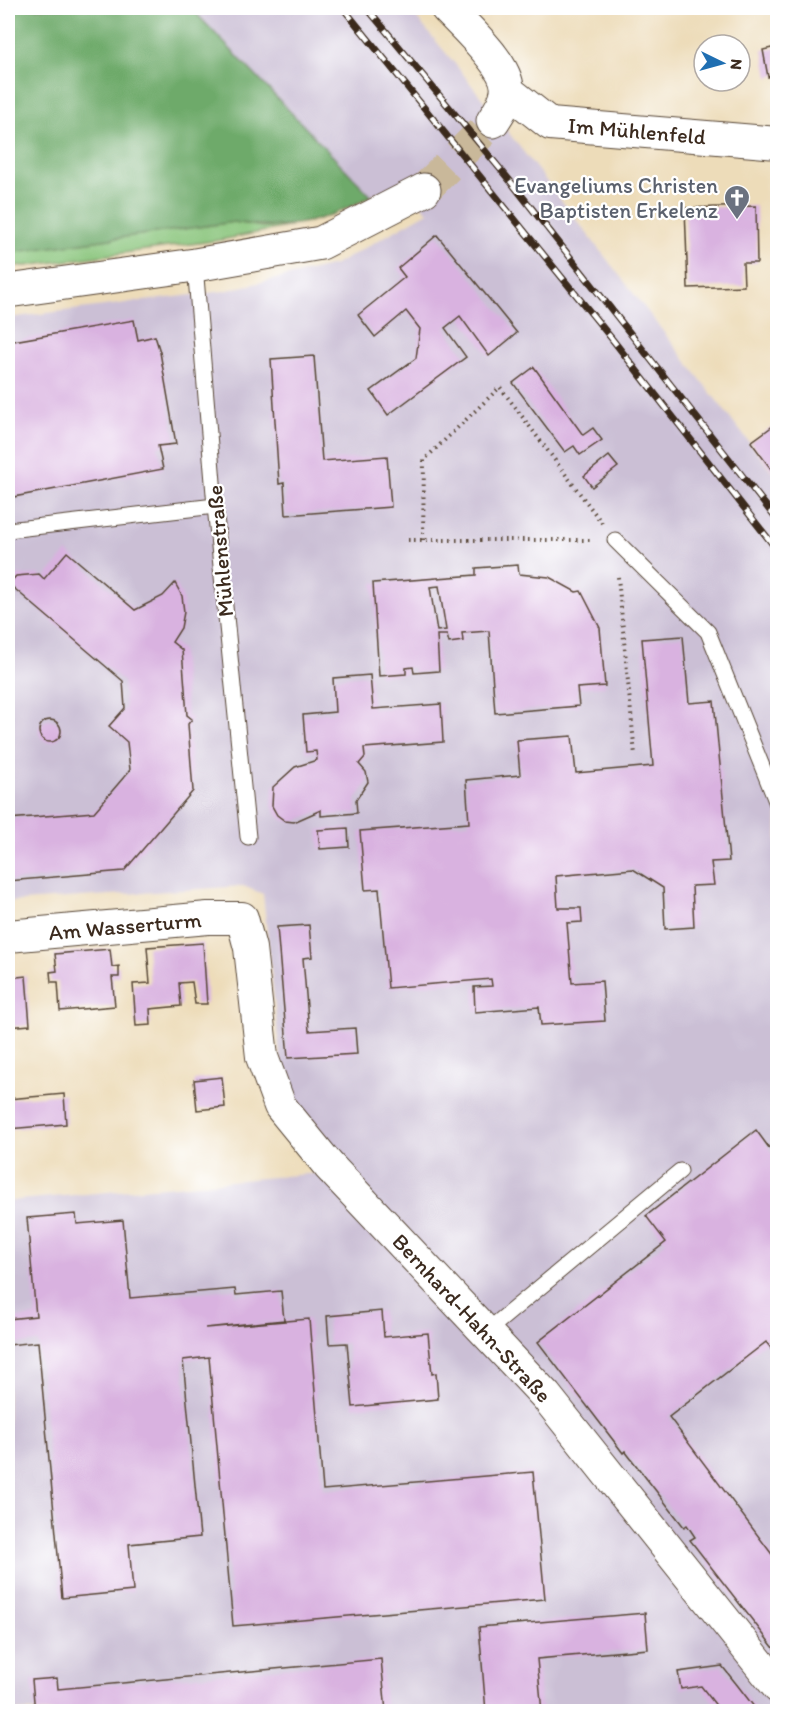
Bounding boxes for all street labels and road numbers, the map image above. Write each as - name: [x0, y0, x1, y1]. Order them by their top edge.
- street label: Im Mühlenfeld: [567, 112, 707, 150]
- street label: Mühlenstraße: [201, 484, 239, 618]
- street label: Am Wasserturm: [47, 906, 203, 946]
- street label: Bernhard-Hahn-Straße: [387, 1228, 557, 1408]

